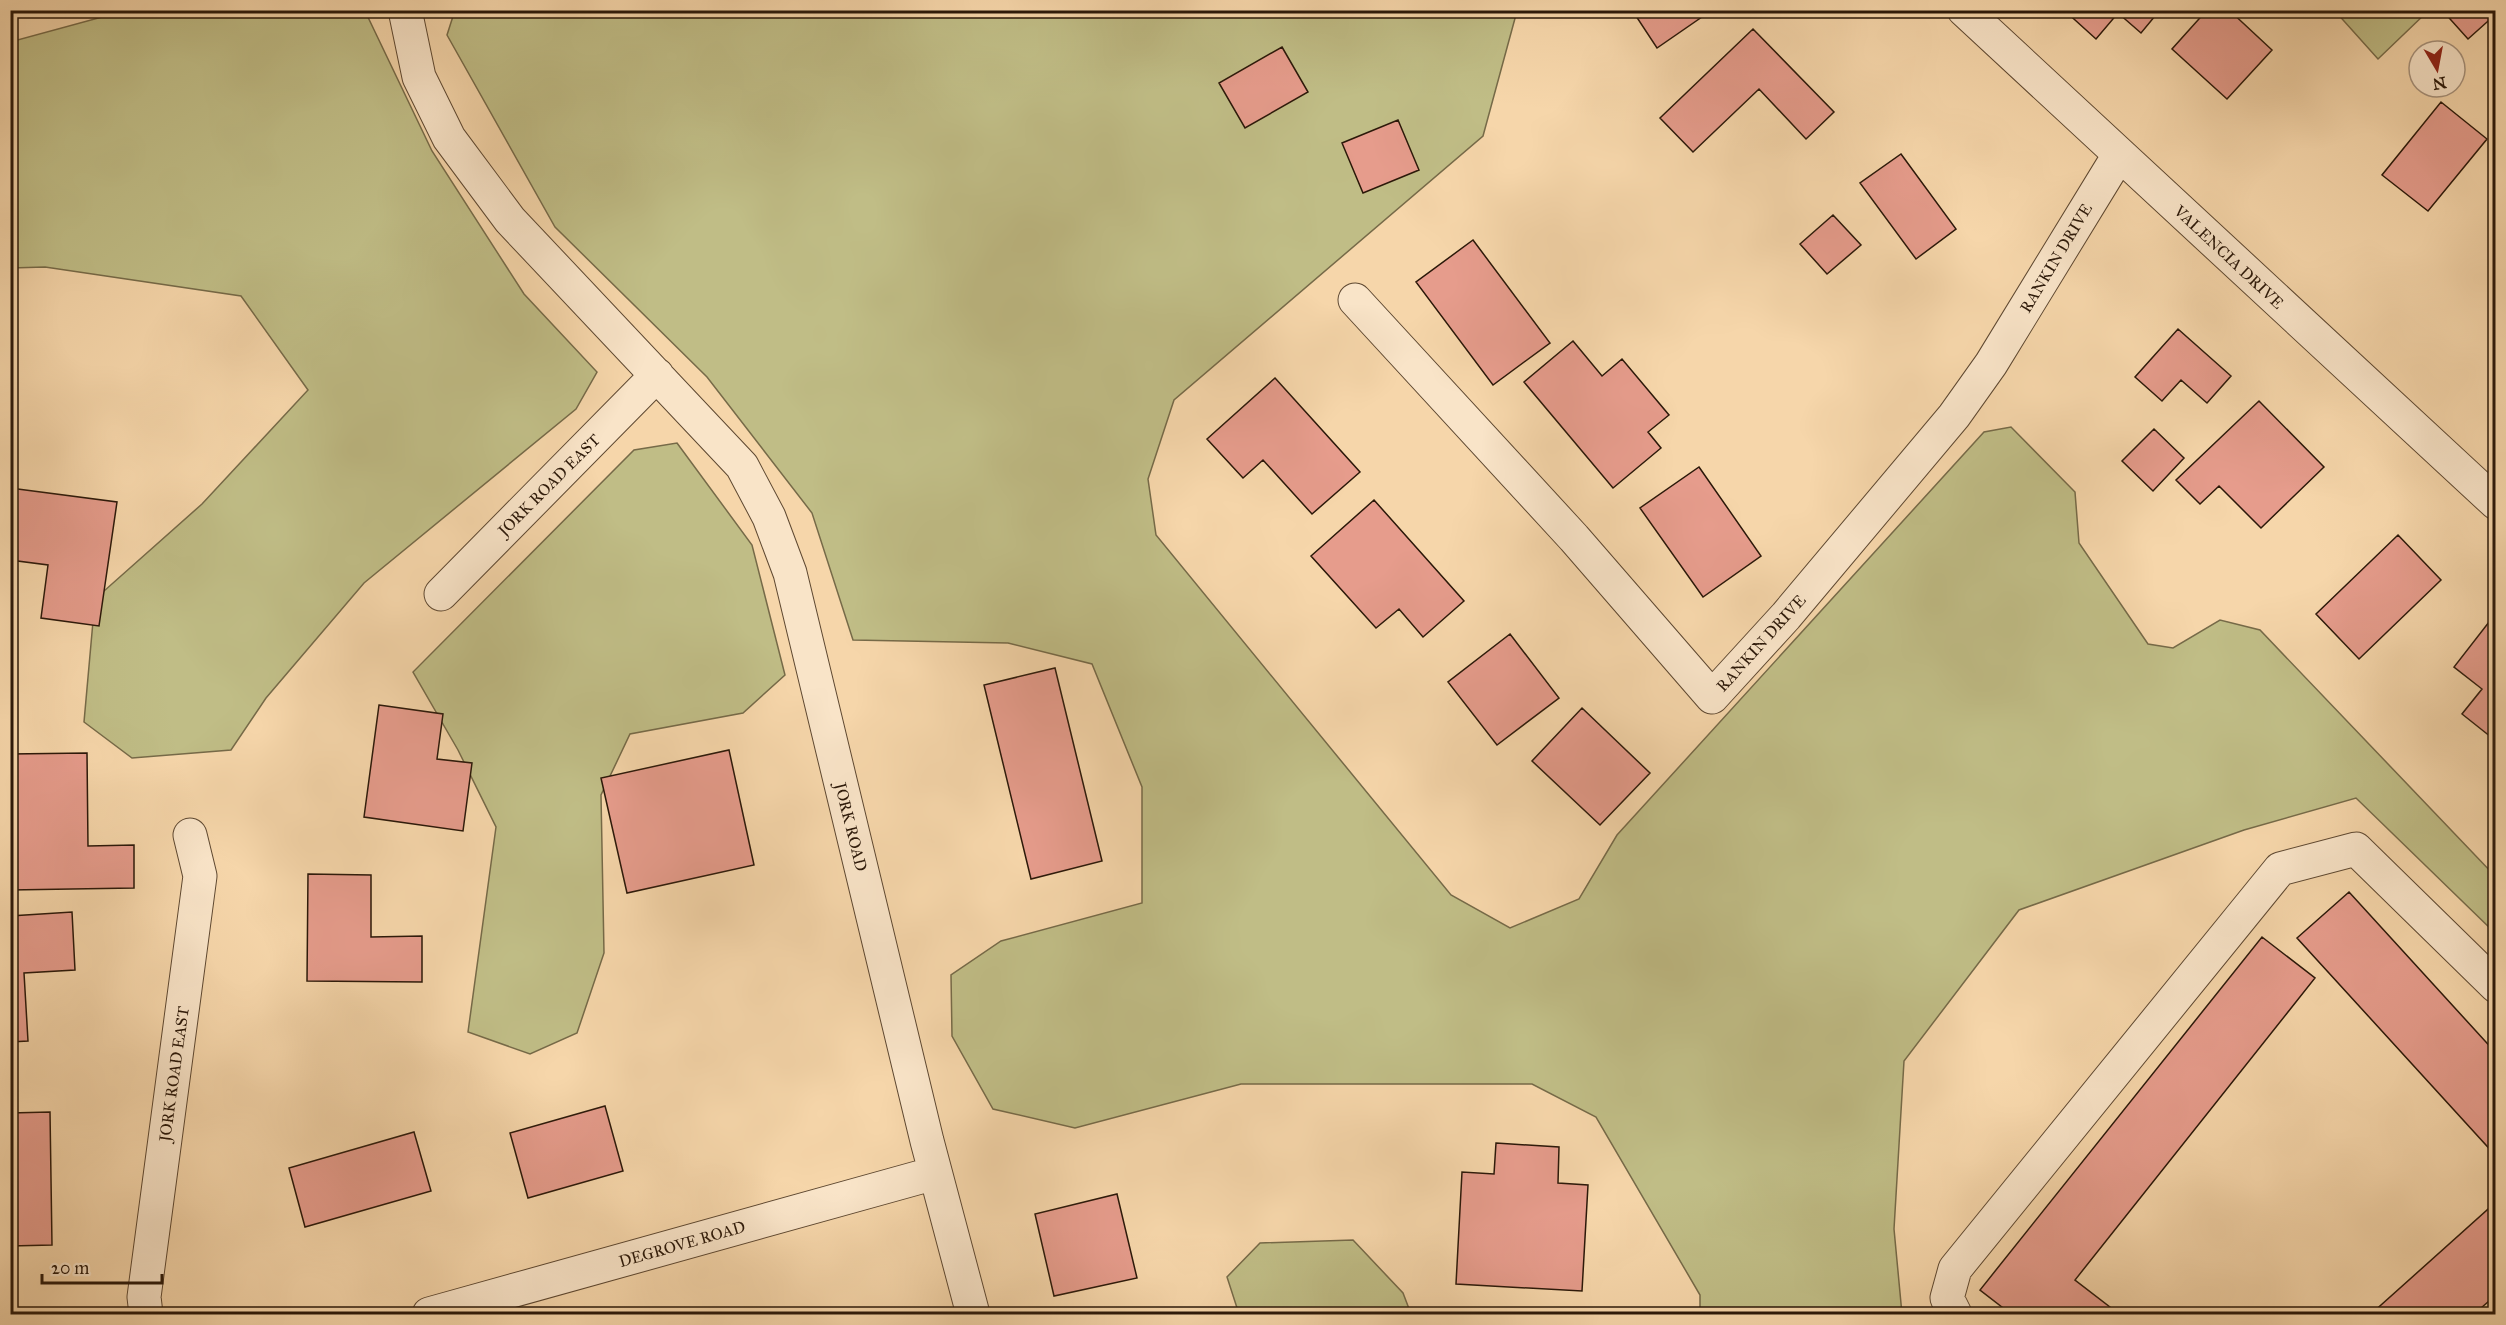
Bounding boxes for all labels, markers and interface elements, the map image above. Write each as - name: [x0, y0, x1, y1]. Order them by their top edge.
- north arrow: [2407, 39, 2467, 99]
- text: N: [2431, 73, 2448, 94]
- street label: RANKIN DRIVE: [2016, 200, 2096, 316]
- street label: VALENCIA DRIVE: [2170, 201, 2288, 313]
- street label: JORK ROAD EAST: [493, 430, 605, 542]
- street label: RANKIN DRIVE: [1712, 591, 1810, 695]
- street label: JORK ROAD: [829, 779, 871, 874]
- street label: JORK ROAD EAST: [155, 1005, 194, 1145]
- street label: DEGROVE ROAD: [617, 1217, 747, 1271]
- scale bar: [42, 1247, 162, 1285]
- text: 20 m: [51, 1257, 89, 1279]

